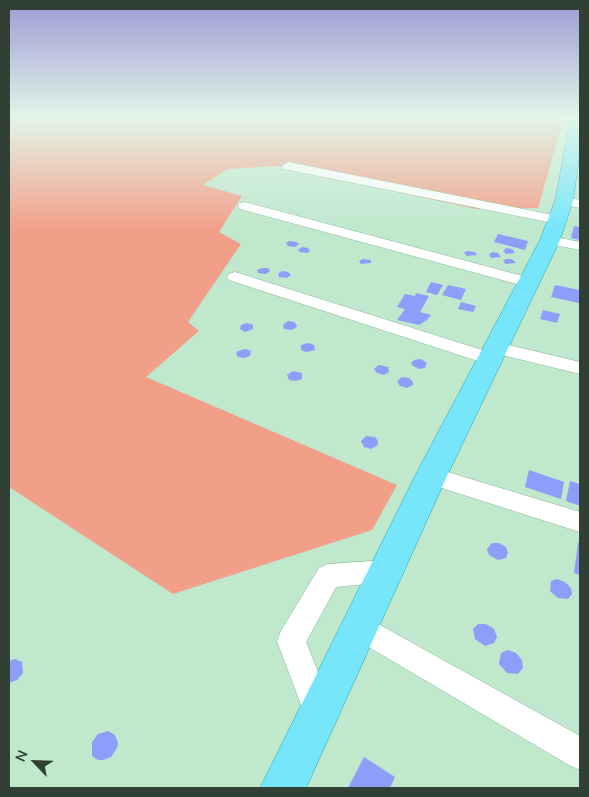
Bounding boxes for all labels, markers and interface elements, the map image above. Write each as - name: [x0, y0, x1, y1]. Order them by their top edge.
- north arrow: [10, 737, 60, 787]
- text: N: [11, 747, 32, 764]

